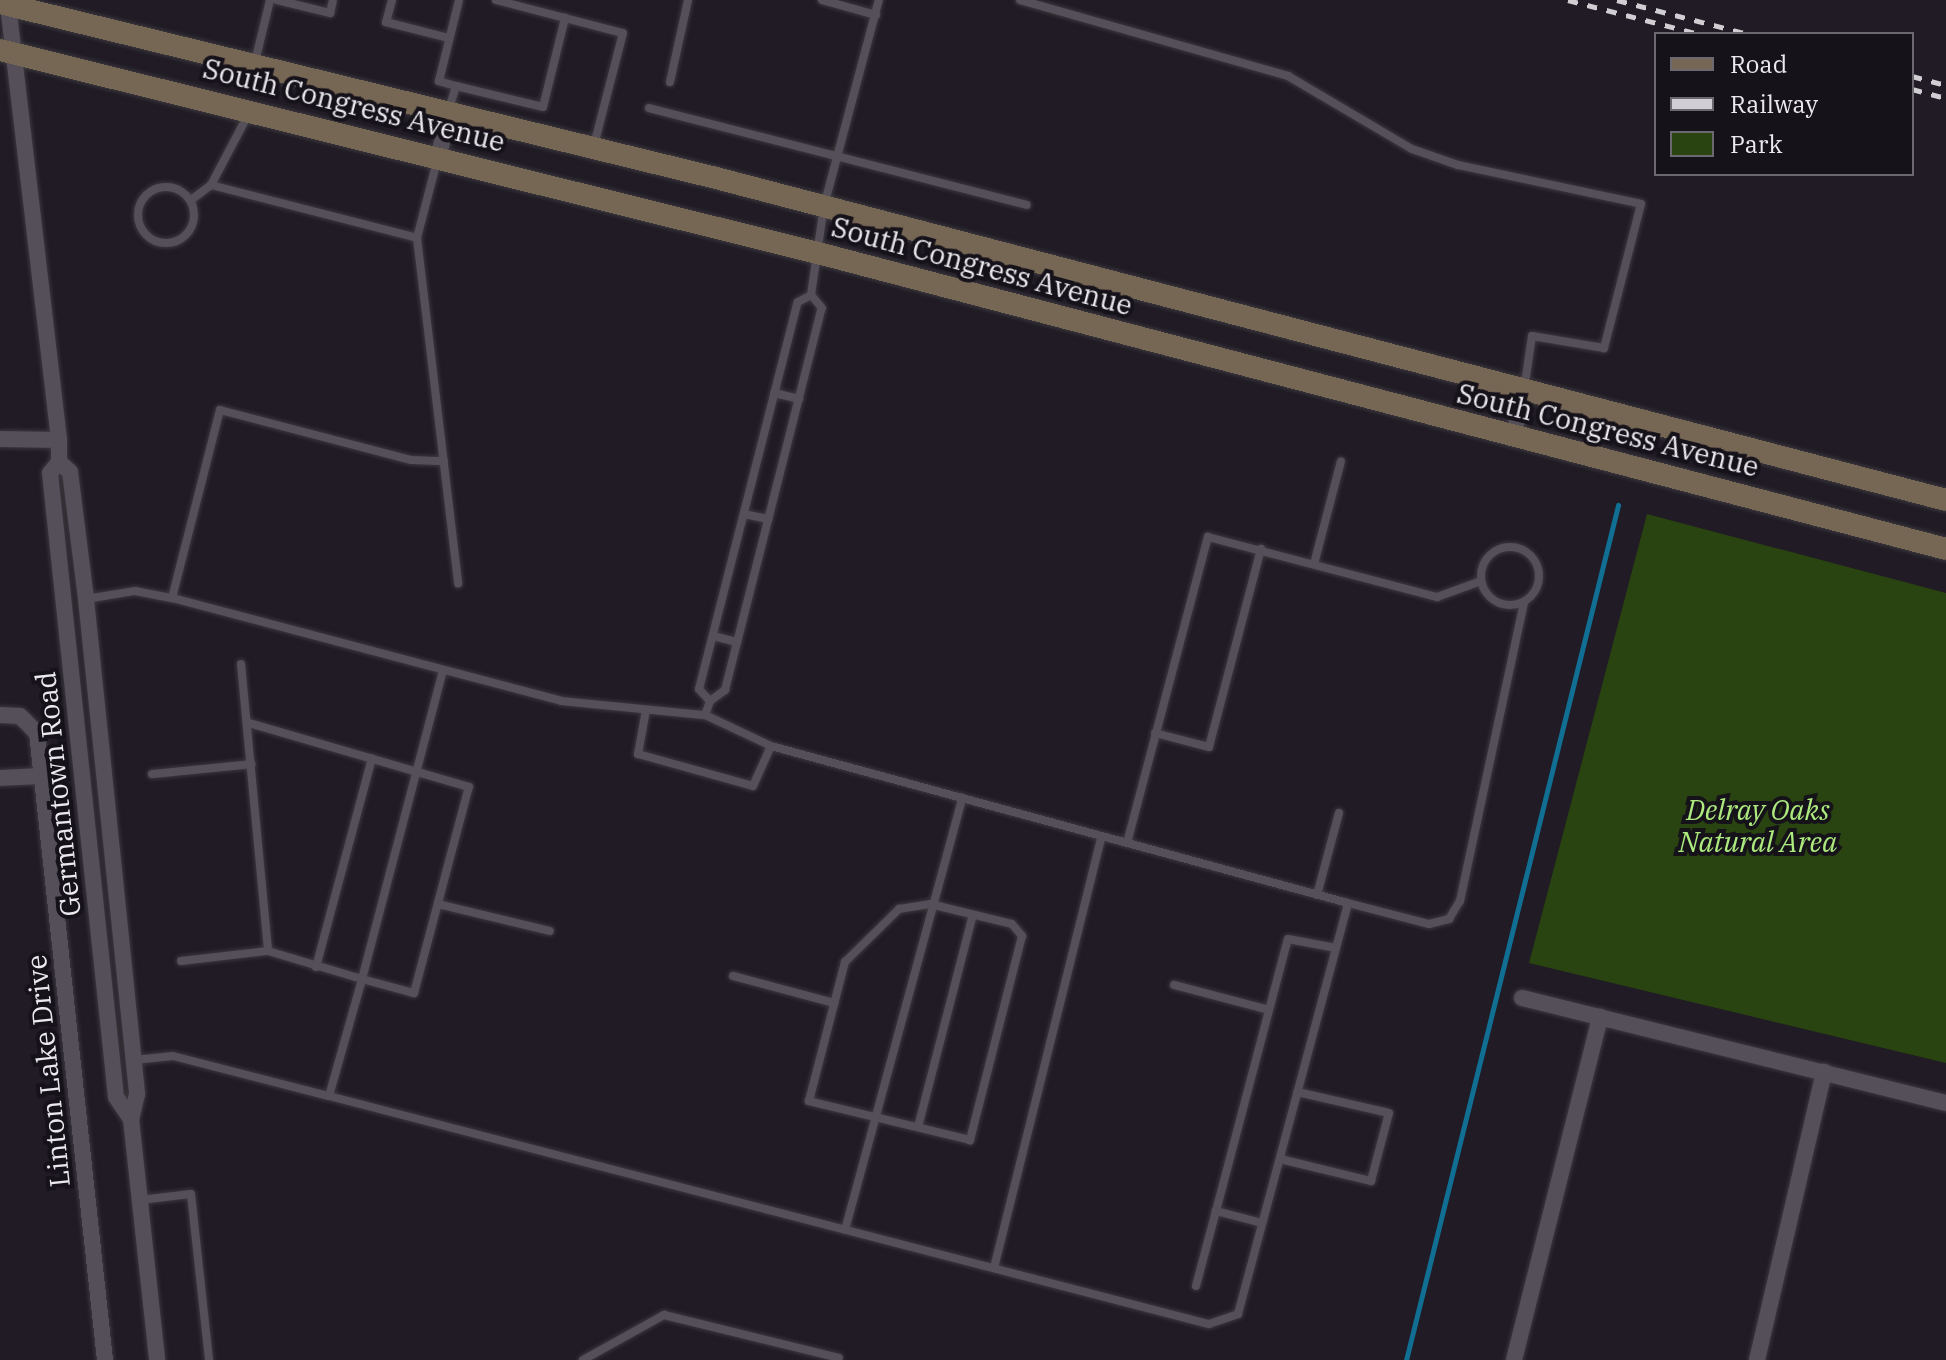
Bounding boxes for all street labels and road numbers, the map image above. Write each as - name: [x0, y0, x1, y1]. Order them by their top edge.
- street label: South Congress Avenue: [200, 51, 508, 159]
- street label: South Congress Avenue: [828, 210, 1136, 322]
- street label: South Congress Avenue: [1454, 376, 1762, 484]
- street label: Germantown Road: [28, 670, 88, 918]
- street label: Linton Lake Drive: [19, 953, 77, 1189]

